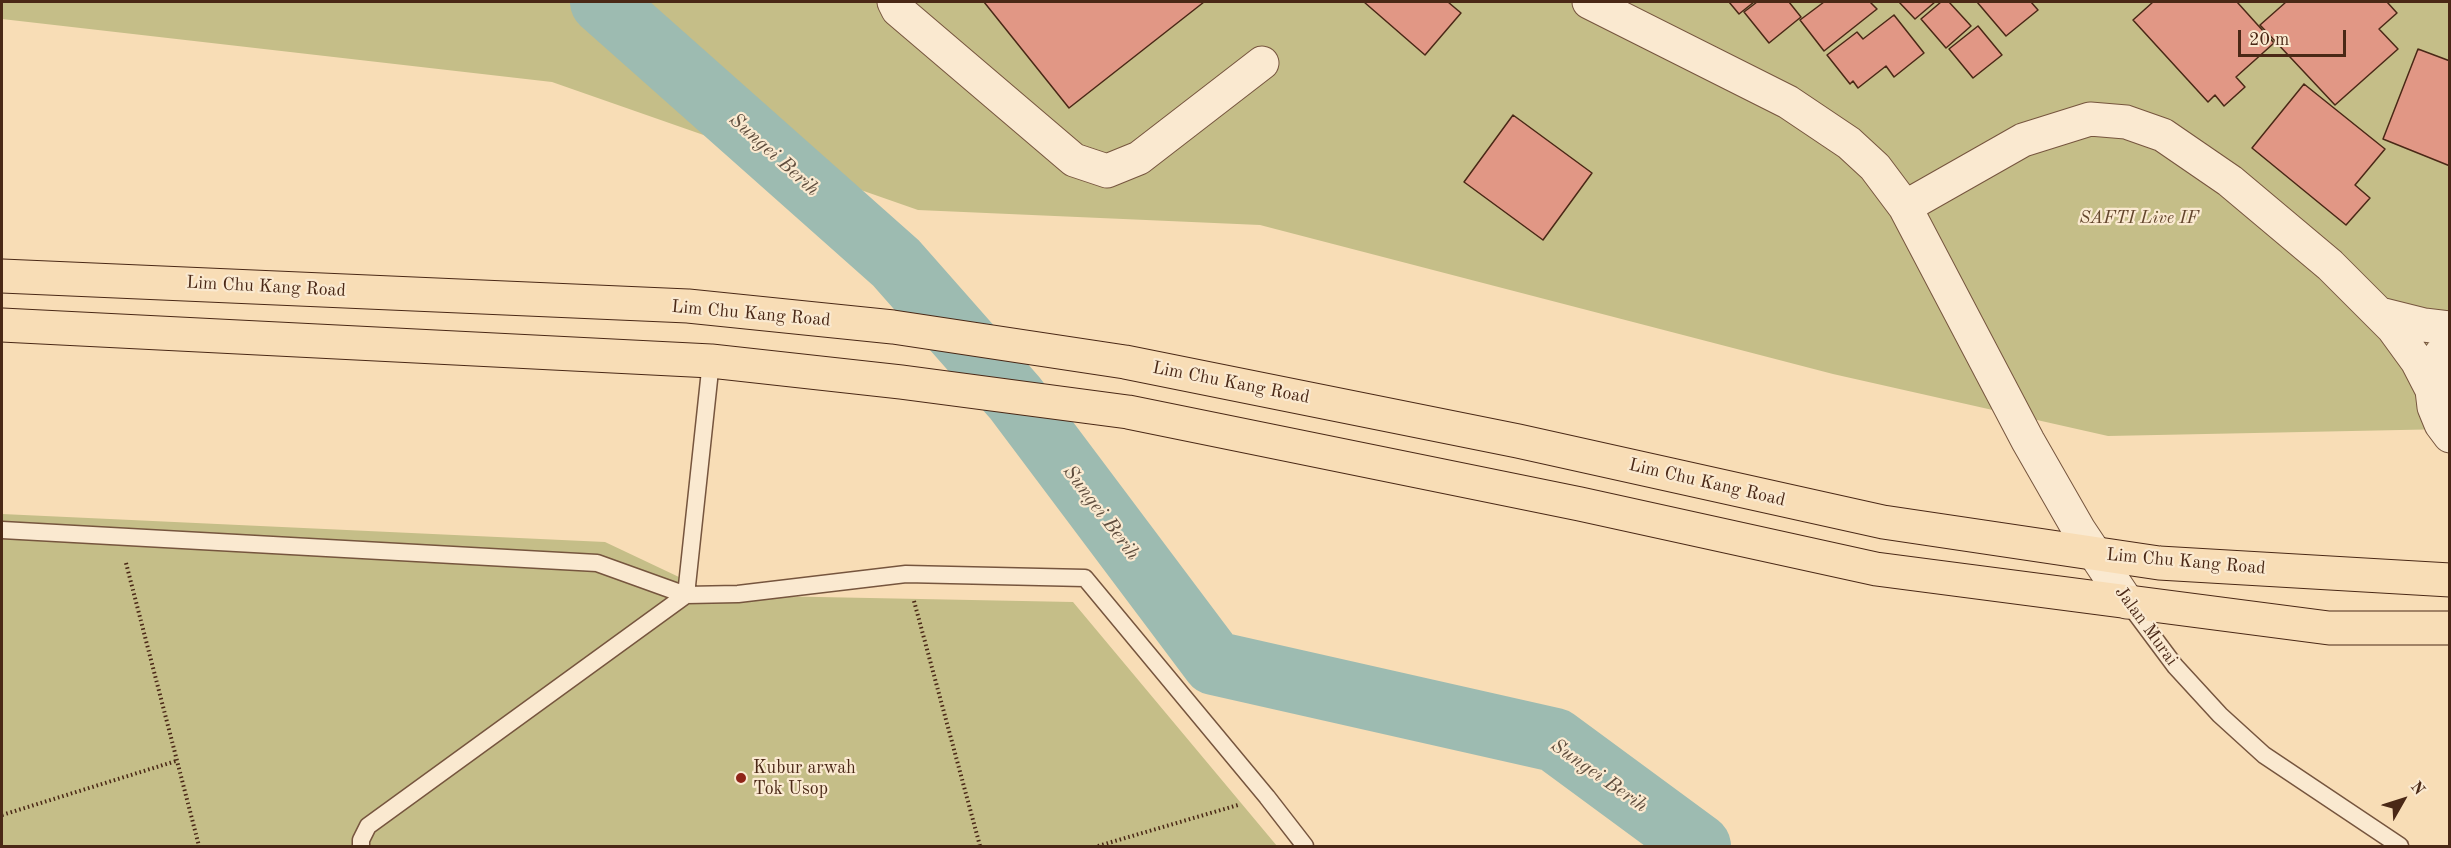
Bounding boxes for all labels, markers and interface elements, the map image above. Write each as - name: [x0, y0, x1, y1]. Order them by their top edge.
- scale bar: [2241, 18, 2349, 56]
- text: 20 m: [2249, 31, 2289, 49]
- water label: Sungei Berih: [724, 108, 824, 202]
- park label: SAFTI Live IF: [2079, 207, 2199, 229]
- street label: Lim Chu Kang Road: [186, 272, 346, 302]
- street label: Lim Chu Kang Road: [670, 296, 832, 332]
- street label: Lim Chu Kang Road: [1150, 357, 1312, 409]
- street label: Lim Chu Kang Road: [1627, 454, 1787, 512]
- water label: Sungei Berih: [1057, 461, 1145, 565]
- street label: Lim Chu Kang Road: [2105, 544, 2267, 580]
- street label: Jalan Murai: [2110, 582, 2182, 670]
- water label: Sungei Berih: [1546, 734, 1652, 818]
- place label: Kubur arwah Tok Usop: [753, 757, 856, 800]
- north arrow: [2373, 770, 2433, 830]
- marker: Kubur arwah Tok Usop: [734, 771, 748, 785]
- text: N: [2407, 779, 2427, 798]

